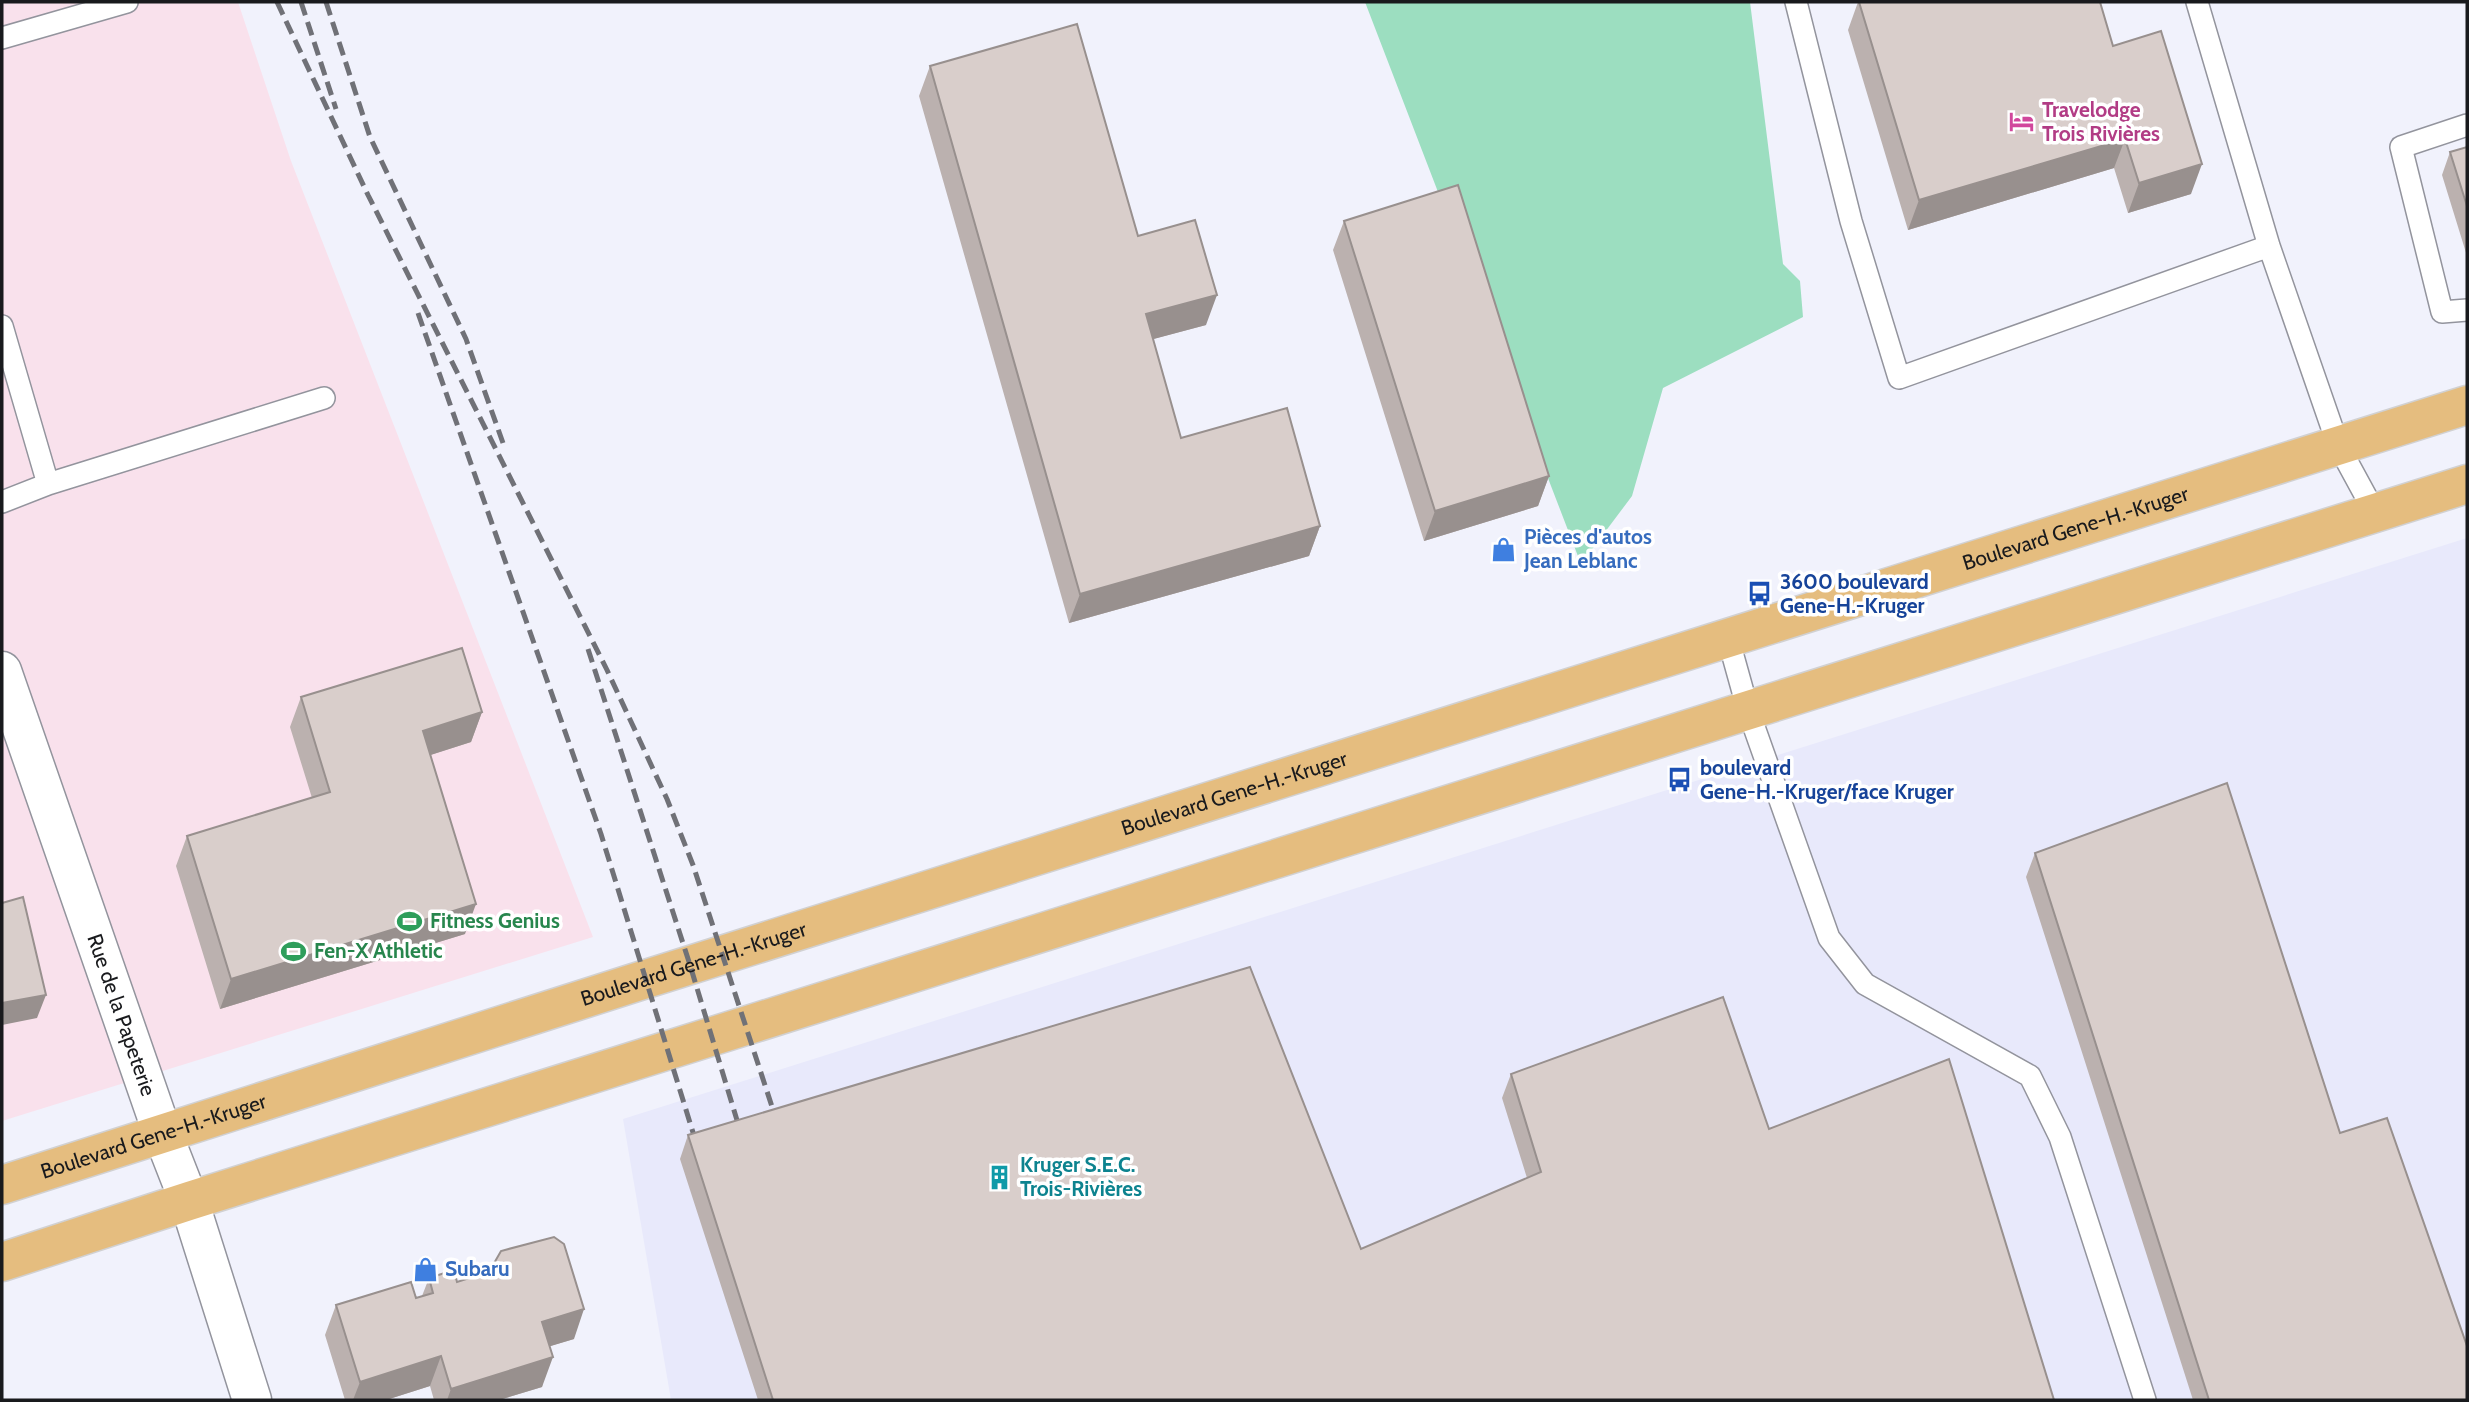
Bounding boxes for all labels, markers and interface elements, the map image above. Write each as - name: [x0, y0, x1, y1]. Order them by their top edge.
- place label: Travelodge Trois Rivières: [2042, 97, 2160, 146]
- hotel icon: Travelodge Trois Rivières: [2008, 108, 2036, 136]
- street label: Boulevard Gene-H.-Kruger: [1959, 480, 2192, 575]
- place label: Pièces d'autos Jean Leblanc: [1523, 524, 1652, 573]
- shop icon: Pièces d'autos Jean Leblanc: [1490, 535, 1518, 563]
- place label: 3600 boulevard Gene-H.-Kruger: [1780, 569, 1929, 618]
- bus stop icon: 3600 boulevard Gene-H.-Kruger: [1746, 580, 1774, 608]
- street label: Boulevard Gene-H.-Kruger: [1118, 746, 1351, 840]
- place label: boulevard Gene-H.-Kruger/face Kruger: [1700, 755, 1954, 804]
- bus stop icon: boulevard Gene-H.-Kruger/face Kruger: [1666, 766, 1694, 794]
- sports icon: Fitness Genius: [396, 907, 424, 935]
- place label: Fitness Genius: [430, 908, 560, 933]
- street label: Boulevard Gene-H.-Kruger: [577, 916, 810, 1011]
- street label: Rue de la Papeterie: [82, 930, 162, 1099]
- sports icon: Fen-X Athletic: [280, 937, 308, 965]
- place label: Fen-X Athletic: [314, 938, 443, 963]
- street label: Boulevard Gene-H.-Kruger: [37, 1088, 270, 1184]
- place label: Kruger S.E.C. Trois-Rivières: [1020, 1152, 1142, 1201]
- building icon: Kruger S.E.C. Trois-Rivières: [986, 1163, 1014, 1191]
- shop icon: Subaru: [411, 1255, 439, 1283]
- place label: Subaru: [445, 1256, 510, 1281]

